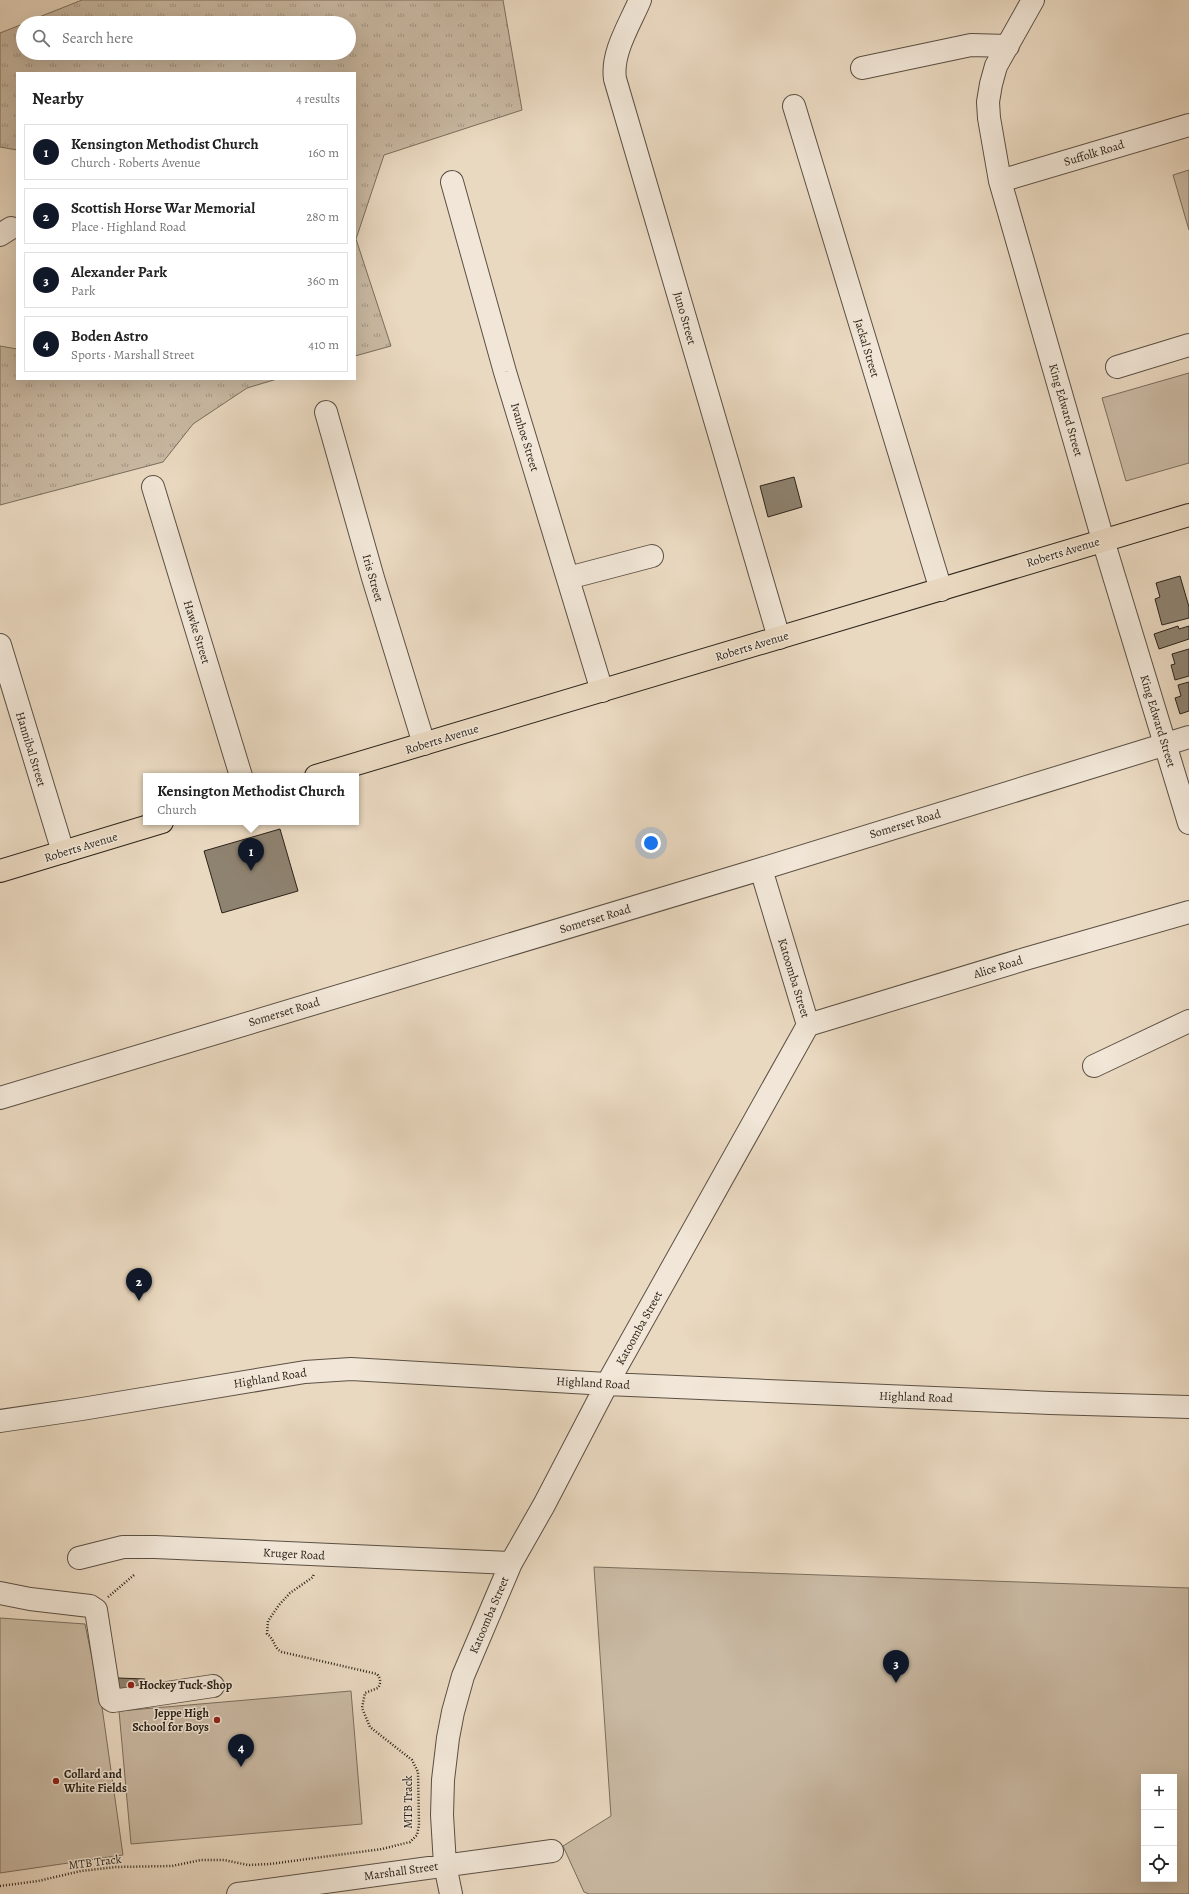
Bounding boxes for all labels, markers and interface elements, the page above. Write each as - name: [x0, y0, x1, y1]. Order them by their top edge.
- search box: [16, 16, 356, 60]
- icon: search: [30, 27, 52, 49]
- text: Search here: [62, 28, 133, 48]
- text: Nearby: [32, 87, 83, 110]
- text: 4 results: [296, 90, 340, 107]
- text: Kensington Methodist Church: [71, 134, 259, 154]
- street label: Suffolk Road: [1062, 136, 1127, 170]
- text: 1: [44, 144, 48, 161]
- text: 160 m: [308, 144, 339, 161]
- text: Church · Roberts Avenue: [71, 154, 200, 171]
- text: Scottish Horse War Memorial: [71, 198, 255, 218]
- text: 2: [43, 208, 49, 225]
- text: 280 m: [306, 208, 339, 225]
- text: Place · Highland Road: [71, 218, 186, 235]
- text: Alexander Park: [71, 262, 167, 282]
- text: 3: [43, 272, 49, 289]
- text: 360 m: [307, 272, 339, 289]
- text: Park: [71, 282, 95, 299]
- street label: Juno Street: [670, 290, 700, 346]
- street label: Jackal Street: [851, 317, 883, 379]
- text: Boden Astro: [71, 326, 148, 346]
- text: 4: [43, 336, 49, 353]
- text: 410 m: [308, 336, 339, 353]
- text: Sports · Marshall Street: [71, 346, 194, 363]
- street label: King Edward Street: [1045, 362, 1087, 458]
- street label: Ivanhoe Street: [507, 401, 543, 473]
- street label: Roberts Avenue: [1024, 533, 1102, 571]
- street label: Iris Street: [359, 552, 387, 604]
- street label: Hawke Street: [180, 598, 214, 666]
- street label: Roberts Avenue: [713, 627, 791, 665]
- street label: King Edward Street: [1136, 673, 1180, 769]
- street label: Hannibal Street: [12, 710, 50, 788]
- street label: Roberts Avenue: [403, 720, 481, 758]
- popup: [143, 773, 359, 825]
- text: Kensington Methodist Church: [157, 781, 345, 801]
- text: Church: [157, 801, 197, 818]
- street label: Somerset Road: [867, 805, 943, 842]
- street label: Roberts Avenue: [42, 828, 120, 866]
- your location: [641, 833, 661, 853]
- pin: 1: [238, 838, 264, 871]
- street label: Somerset Road: [557, 900, 633, 937]
- street label: Katoomba Street: [774, 936, 814, 1020]
- street label: Alice Road: [970, 952, 1025, 982]
- street label: Somerset Road: [246, 993, 322, 1030]
- pin: 2: [126, 1268, 152, 1301]
- street label: Katoomba Street: [612, 1288, 666, 1368]
- street label: Highland Road: [232, 1364, 308, 1392]
- street label: Highland Road: [556, 1373, 631, 1393]
- street label: Highland Road: [879, 1388, 954, 1406]
- street label: Kruger Road: [263, 1544, 326, 1564]
- street label: Katoomba Street: [466, 1574, 512, 1656]
- pin: 3: [883, 1650, 909, 1683]
- place label: Hockey Tuck-Shop: [139, 1677, 233, 1693]
- marker: Hockey Tuck-Shop: [126, 1680, 136, 1690]
- place label: Jeppe High School for Boys: [132, 1705, 209, 1735]
- marker: Jeppe High School for Boys: [212, 1715, 222, 1725]
- pin: 4: [228, 1734, 254, 1767]
- place label: Collard and White Fields: [63, 1766, 127, 1796]
- map controls: [1141, 1774, 1177, 1882]
- button: +: [1141, 1774, 1177, 1810]
- street label: MTB Track: [400, 1775, 416, 1829]
- marker: Collard and White Fields: [51, 1776, 61, 1786]
- button: −: [1141, 1810, 1177, 1846]
- button: locate: [1141, 1846, 1177, 1882]
- street label: MTB Track: [67, 1851, 123, 1873]
- street label: Marshall Street: [363, 1858, 439, 1884]

